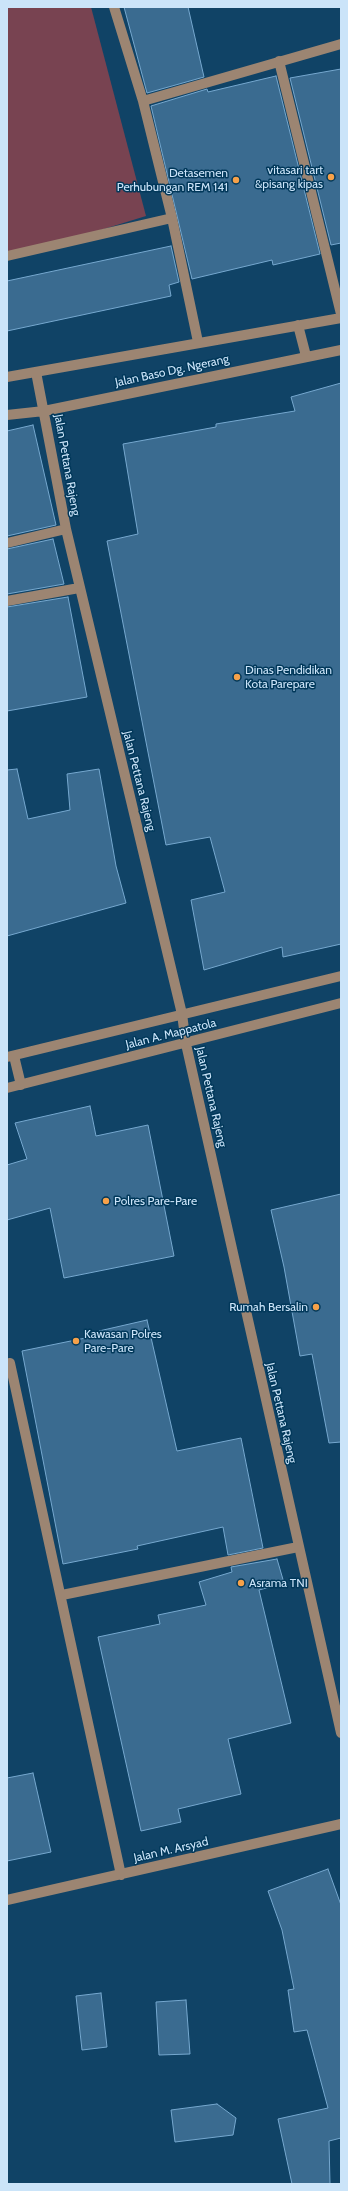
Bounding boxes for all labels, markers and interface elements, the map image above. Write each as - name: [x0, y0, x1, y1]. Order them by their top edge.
- place label: vitasari tart &pisang kipas: [255, 163, 323, 191]
- place label: Detasemen Perhubungan REM 141: [117, 166, 228, 194]
- marker: vitasari tart &pisang kipas: [326, 172, 336, 182]
- marker: Detasemen Perhubungan REM 141: [231, 175, 241, 185]
- street label: Jalan Baso Dg. Ngerang: [114, 352, 230, 390]
- street label: Jalan Pettana Rajeng: [51, 413, 83, 517]
- place label: Dinas Pendidikan Kota Parepare: [245, 663, 332, 691]
- marker: Dinas Pendidikan Kota Parepare: [232, 672, 242, 682]
- street label: Jalan Pettana Rajeng: [120, 729, 158, 833]
- street label: Jalan A. Mappatola: [124, 1016, 218, 1052]
- street label: Jalan Pettana Rajeng: [192, 1045, 230, 1149]
- place label: Polres Pare-Pare: [114, 1194, 197, 1208]
- marker: Polres Pare-Pare: [101, 1196, 111, 1206]
- place label: Rumah Bersalin: [229, 1300, 308, 1314]
- marker: Rumah Bersalin: [311, 1302, 321, 1312]
- place label: Kawasan Polres Pare-Pare: [84, 1327, 162, 1355]
- marker: Kawasan Polres Pare-Pare: [71, 1336, 81, 1346]
- street label: Jalan Pettana Rajeng: [262, 1361, 300, 1465]
- place label: Asrama TNI: [249, 1576, 308, 1590]
- marker: Asrama TNI: [236, 1578, 246, 1588]
- street label: Jalan M. Arsyad: [132, 1834, 210, 1866]

